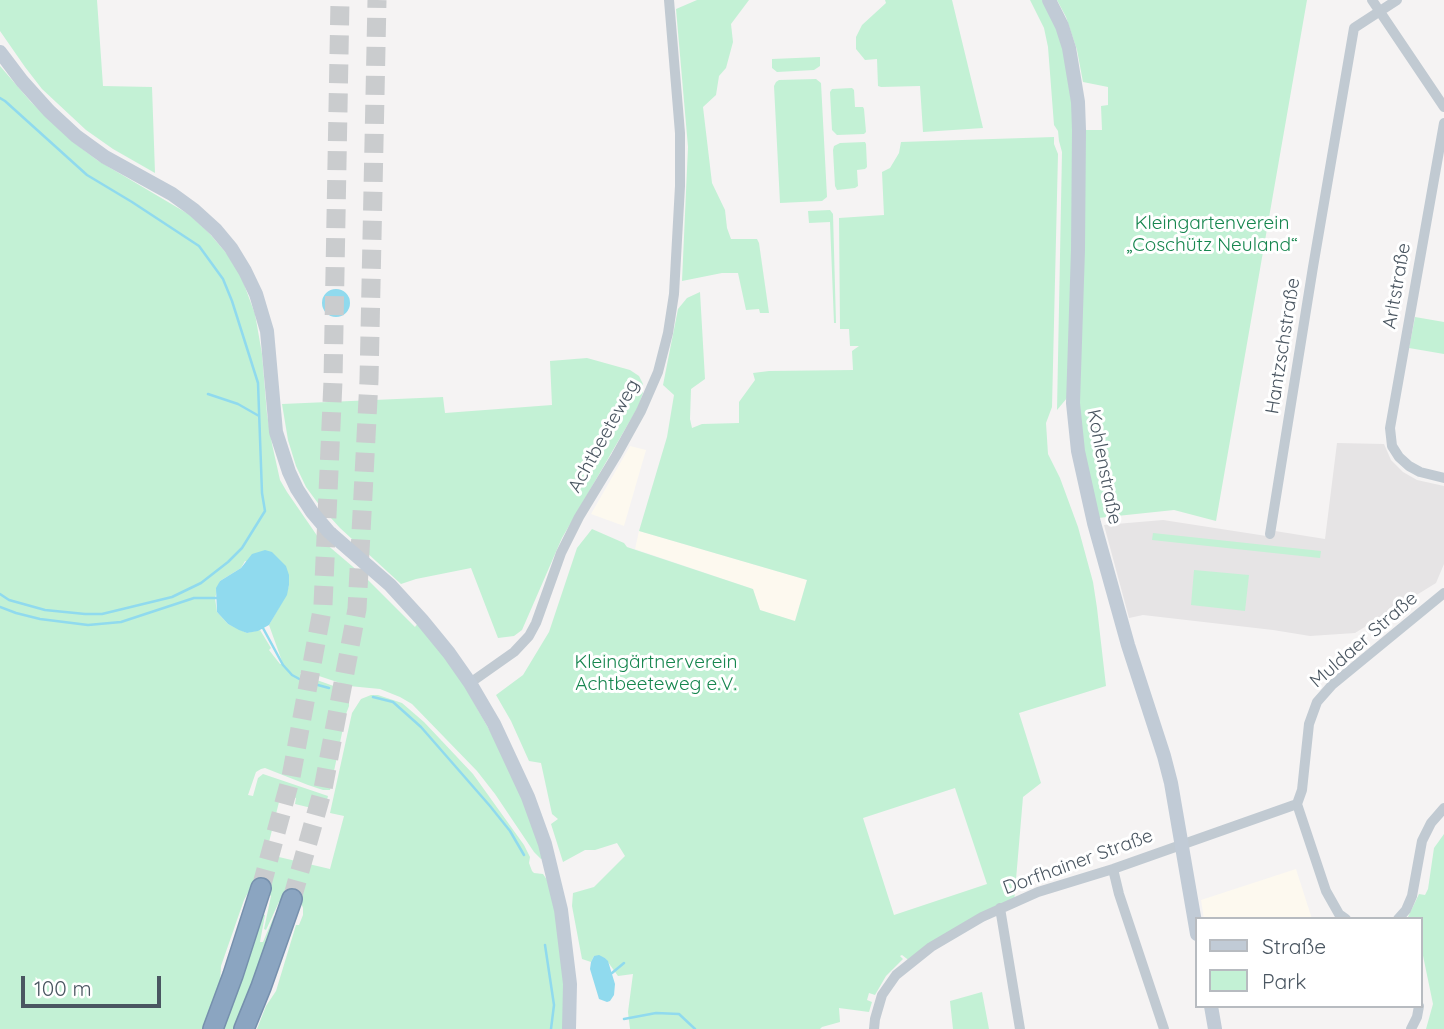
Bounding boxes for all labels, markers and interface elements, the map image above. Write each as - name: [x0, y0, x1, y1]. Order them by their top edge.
- park label: Kleingartenverein „Coschütz Neuland“: [1126, 212, 1298, 256]
- street label: Arltstraße: [1378, 241, 1416, 331]
- street label: Hantzschstraße: [1261, 276, 1305, 416]
- street label: Achtbeeteweg: [563, 375, 645, 497]
- street label: Kohlenstraße: [1082, 408, 1126, 526]
- street label: Muldaer Straße: [1306, 587, 1422, 693]
- park label: Kleingärtnerverein Achtbeeteweg e.V.: [574, 651, 738, 695]
- street label: Dorfhainer Straße: [1000, 824, 1156, 900]
- legend: [1196, 917, 1423, 1008]
- text: Straße: [1262, 933, 1326, 959]
- scale bar: [24, 962, 164, 1006]
- text: Park: [1262, 968, 1306, 994]
- text: 100 m: [34, 975, 92, 1001]

